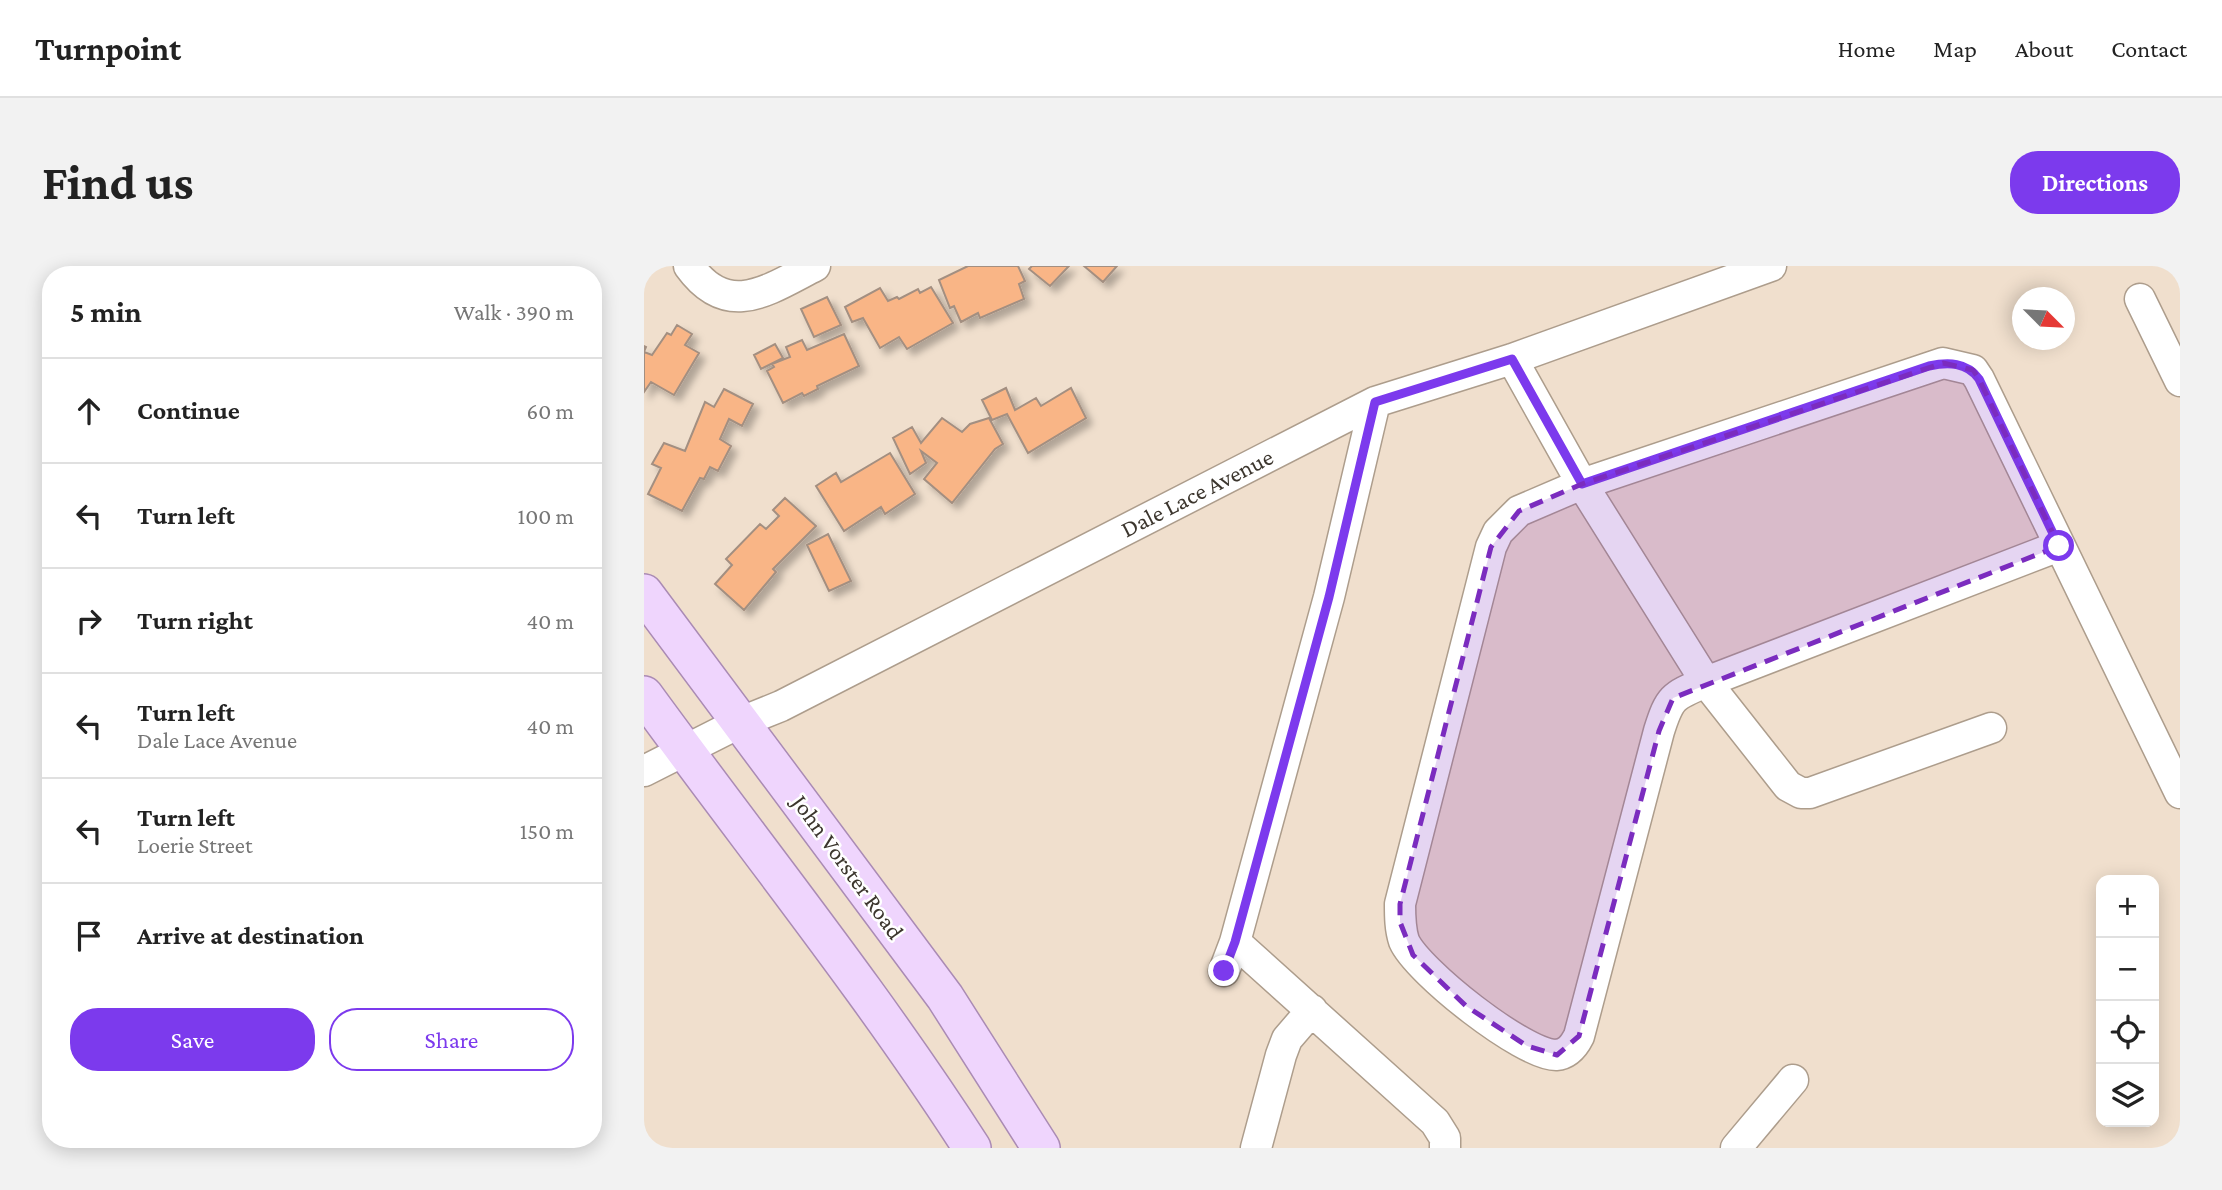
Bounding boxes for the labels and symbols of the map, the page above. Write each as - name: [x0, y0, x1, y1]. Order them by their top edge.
- north arrow: [2012, 287, 2075, 350]
- street label: Dale Lace Avenue: [1116, 443, 1277, 543]
- route start: [2043, 530, 2074, 561]
- street label: John Vorster Road: [786, 788, 910, 944]
- route end: [1208, 955, 1239, 986]

